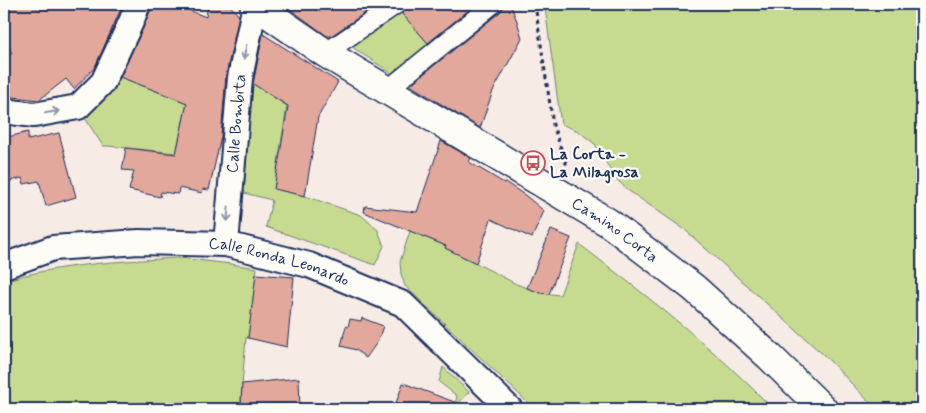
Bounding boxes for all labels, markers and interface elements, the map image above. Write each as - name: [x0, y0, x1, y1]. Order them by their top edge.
- one-way arrow: [240, 44, 250, 60]
- street label: Calle Bombita: [222, 72, 251, 174]
- one-way arrow: [44, 106, 60, 116]
- place label: La Corta - La Milagrosa: [550, 144, 639, 184]
- bus stop icon: La Corta - La Milagrosa: [520, 150, 546, 176]
- street label: Camino Corta: [568, 193, 663, 267]
- one-way arrow: [224, 205, 233, 221]
- street label: Calle Ronda Leonardo: [208, 233, 353, 291]

